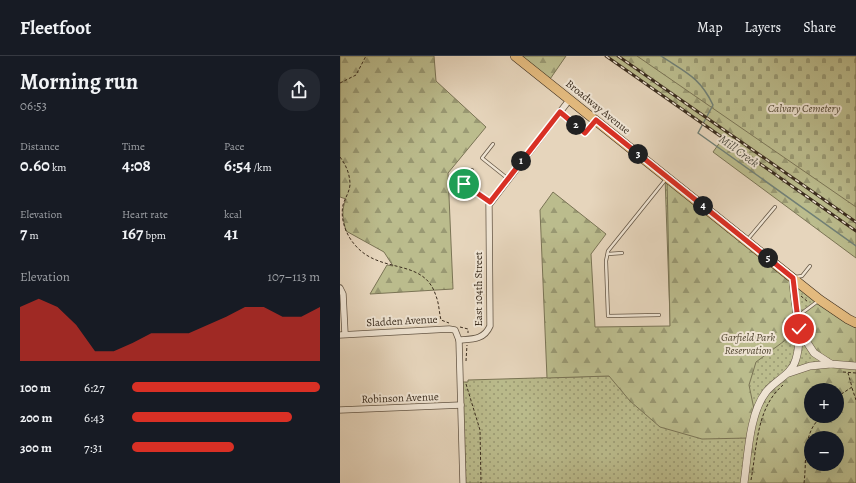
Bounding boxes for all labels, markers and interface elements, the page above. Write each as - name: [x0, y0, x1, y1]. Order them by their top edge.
- text: Fleetfoot: [20, 15, 91, 41]
- text: Map: [697, 18, 723, 37]
- text: Layers: [745, 18, 781, 37]
- text: Share: [803, 18, 836, 37]
- text: Morning run: [20, 67, 138, 97]
- button: share: [278, 69, 320, 111]
- street label: Broadway Avenue: [562, 76, 634, 138]
- text: 06:53: [20, 97, 47, 114]
- park label: Calvary Cemetery: [768, 101, 840, 116]
- pin: 2: [566, 115, 586, 135]
- text: 2: [573, 117, 579, 132]
- water label: Mill Creek: [716, 131, 763, 171]
- text: Distance: [20, 139, 59, 154]
- text: Time: [122, 139, 145, 154]
- text: Pace: [224, 139, 244, 154]
- pin: 3: [628, 144, 648, 164]
- text: 3: [636, 146, 640, 161]
- pin: 1: [511, 151, 531, 171]
- text: 1: [519, 153, 523, 168]
- text: 0.60: [20, 154, 50, 177]
- text: 4:08: [122, 154, 151, 177]
- text: 6:54: [224, 154, 251, 177]
- text: km: [50, 160, 67, 175]
- text: /km: [251, 160, 272, 175]
- pin: [447, 167, 481, 201]
- icon: arrive: [453, 173, 475, 195]
- pin: 4: [693, 196, 713, 216]
- text: 4: [700, 198, 706, 213]
- text: Elevation: [20, 207, 62, 222]
- text: Heart rate: [122, 207, 168, 222]
- text: kcal: [224, 207, 242, 222]
- text: 7: [20, 222, 27, 245]
- text: 167: [122, 222, 143, 245]
- text: 41: [224, 222, 238, 245]
- text: m: [27, 228, 39, 243]
- text: bpm: [143, 228, 166, 243]
- pin: 5: [758, 248, 778, 268]
- text: 5: [766, 250, 770, 265]
- street label: East 104th Street: [471, 251, 486, 326]
- text: Elevation: [20, 268, 70, 285]
- text: 107–113 m: [268, 268, 320, 285]
- street label: Sladden Avenue: [366, 312, 438, 330]
- pin: [782, 312, 816, 346]
- icon: check: [788, 318, 810, 340]
- park label: Garfield Park Reservation: [721, 330, 775, 358]
- text: 100 m: [20, 379, 51, 396]
- text: 6:27: [84, 379, 105, 396]
- map controls: [804, 383, 844, 471]
- button: +: [804, 383, 844, 423]
- street label: Robinson Avenue: [361, 389, 439, 407]
- text: 200 m: [20, 409, 53, 426]
- text: 6:43: [84, 409, 104, 426]
- button: −: [804, 431, 844, 471]
- text: 300 m: [20, 439, 52, 456]
- text: 7:31: [84, 439, 102, 456]

